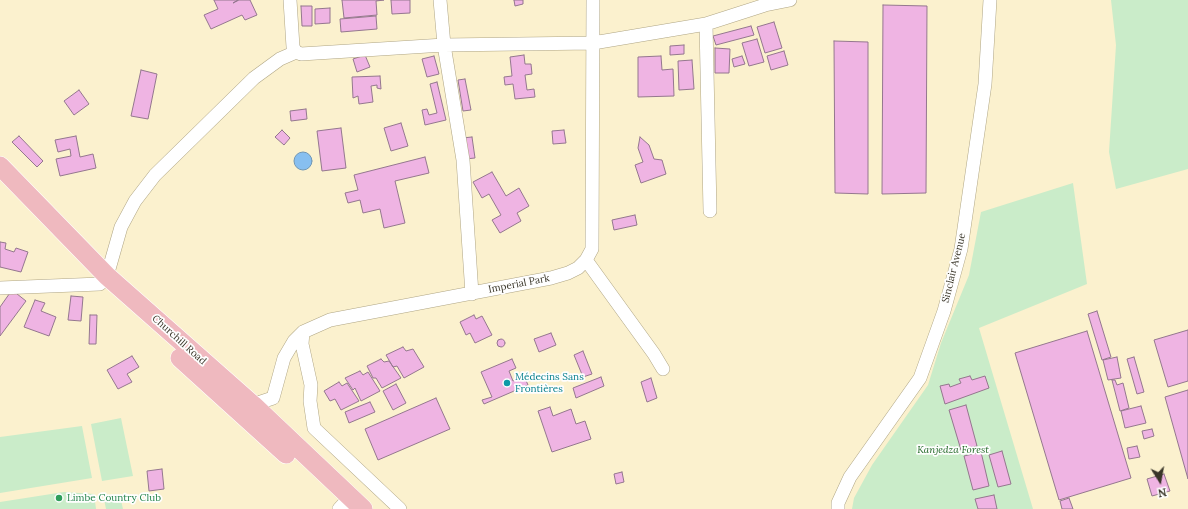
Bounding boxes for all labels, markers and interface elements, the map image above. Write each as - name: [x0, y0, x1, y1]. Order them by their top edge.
- street label: Sinclair Avenue: [940, 232, 968, 304]
- street label: Imperial Park: [487, 272, 551, 296]
- street label: Churchill Road: [149, 313, 209, 367]
- place label: Médecins Sans Frontières: [515, 371, 584, 394]
- marker: Médecins Sans Frontières: [502, 378, 512, 388]
- park label: Kanjedza Forest: [917, 444, 989, 456]
- north arrow: [1140, 461, 1180, 501]
- text: N: [1157, 485, 1168, 500]
- place label: Limbe Country Club: [67, 492, 161, 504]
- marker: Limbe Country Club: [54, 493, 64, 503]

